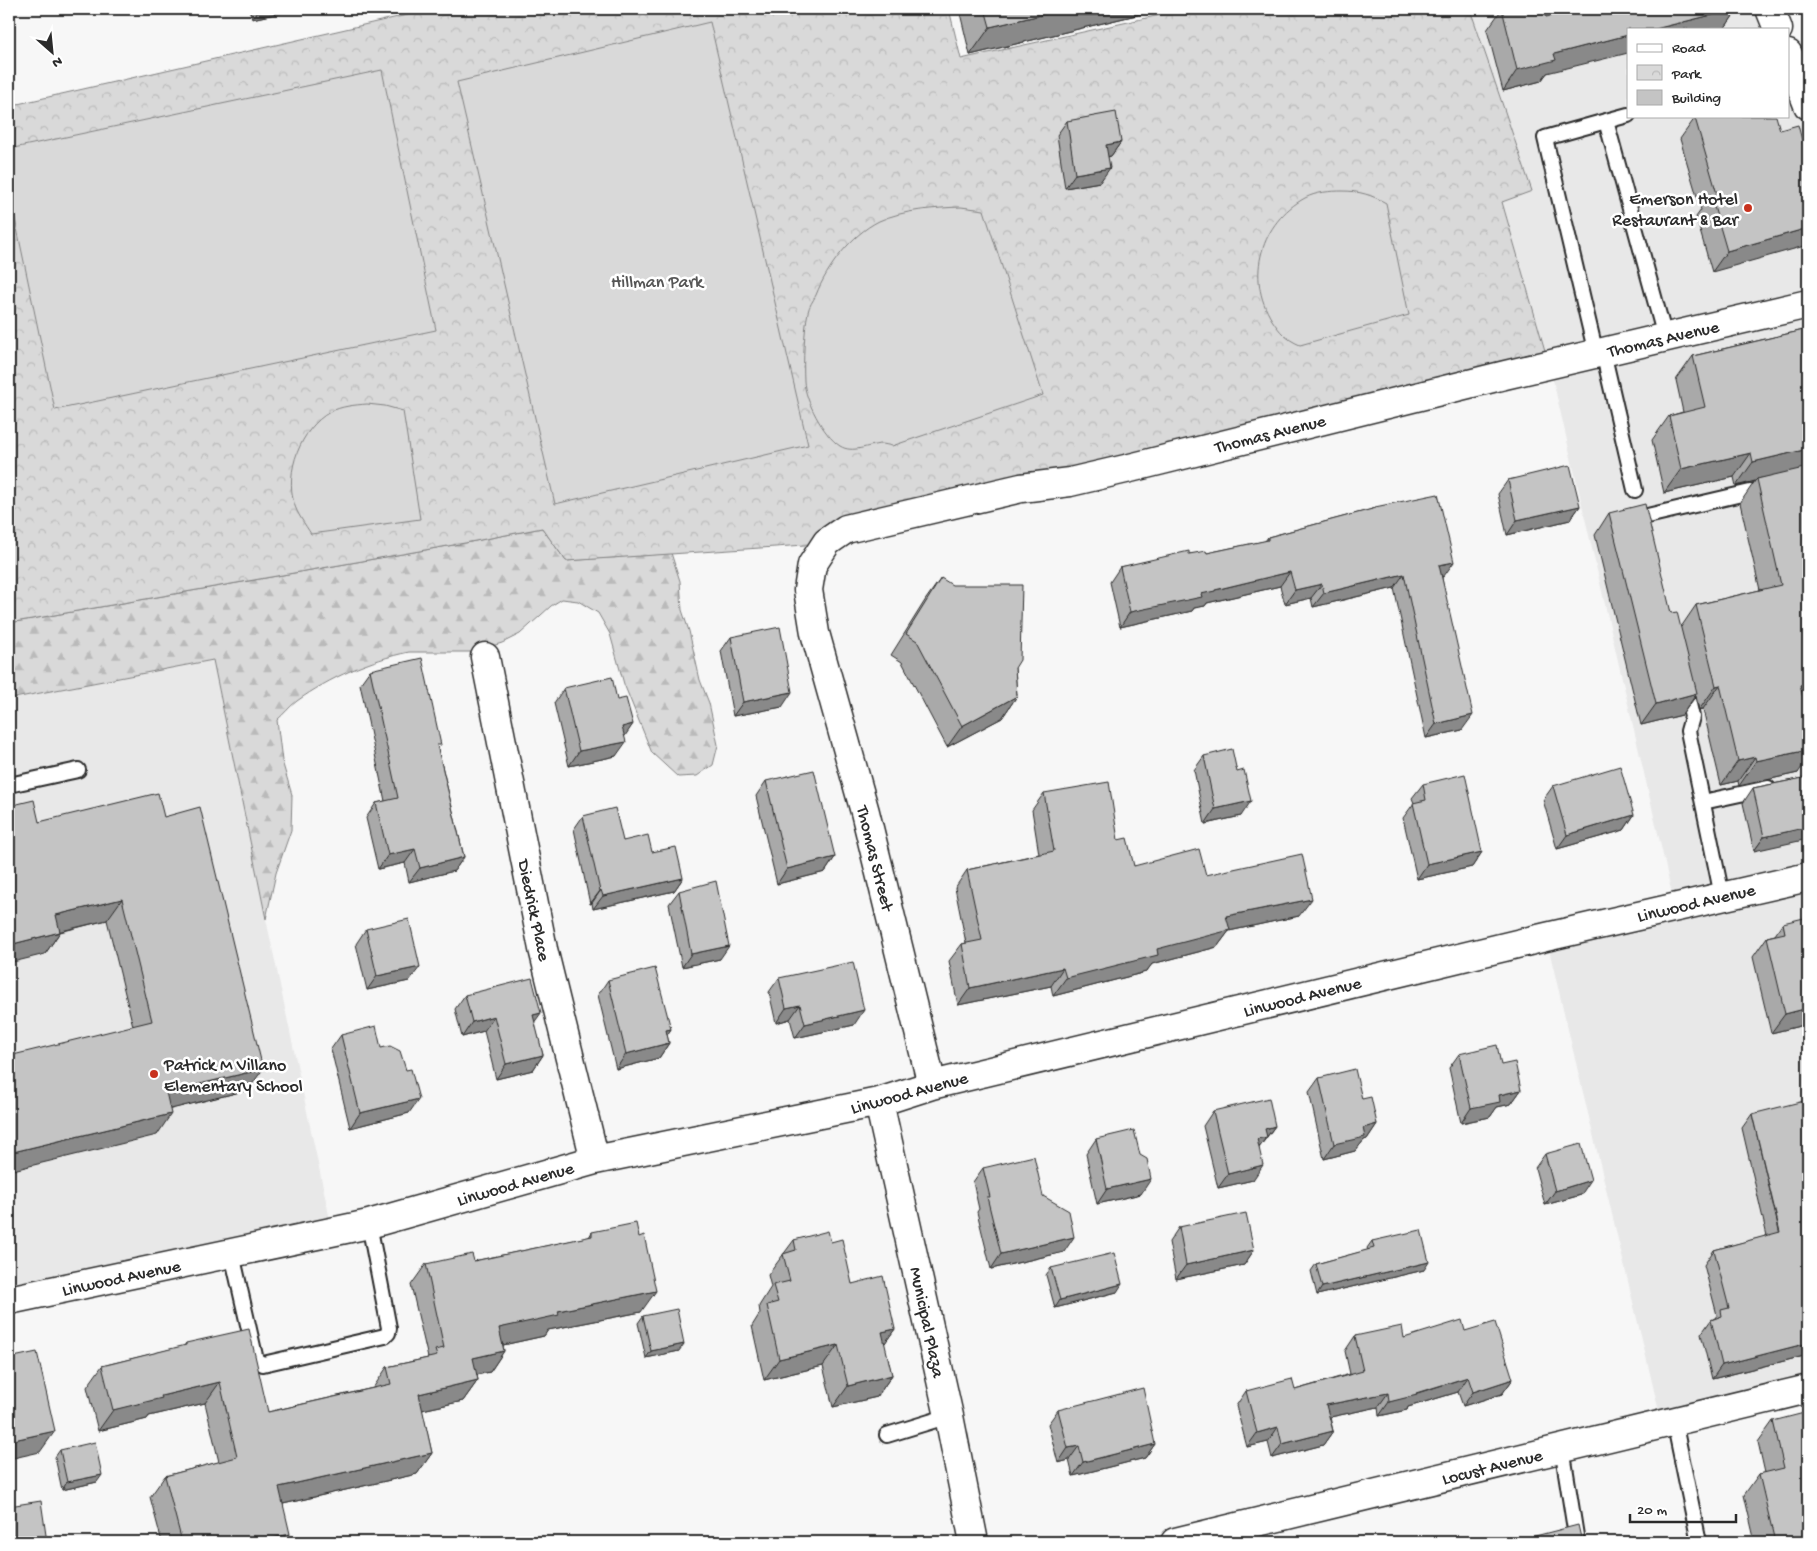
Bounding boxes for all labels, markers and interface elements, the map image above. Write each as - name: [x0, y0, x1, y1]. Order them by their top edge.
- north arrow: [28, 28, 78, 78]
- legend: [1627, 28, 1790, 118]
- text: Road: [1672, 40, 1706, 58]
- text: N: [49, 52, 65, 71]
- text: Park: [1671, 66, 1702, 84]
- text: Building: [1671, 90, 1721, 108]
- place label: Emerson Hotel Restaurant & Bar: [1612, 190, 1740, 232]
- marker: Emerson Hotel Restaurant & Bar: [1742, 202, 1754, 214]
- park label: Hillman Park: [611, 273, 705, 294]
- street label: Thomas Avenue: [1605, 317, 1722, 364]
- street label: Thomas Avenue: [1212, 411, 1329, 460]
- street label: Thomas Street: [850, 803, 897, 915]
- street label: Diedrick Place: [511, 857, 554, 964]
- street label: Linwood Avenue: [1635, 880, 1758, 928]
- street label: Linwood Avenue: [1242, 973, 1364, 1023]
- place label: Patrick M Villano Elementary School: [163, 1056, 303, 1098]
- marker: Patrick M Villano Elementary School: [148, 1068, 160, 1080]
- street label: Linwood Avenue: [849, 1068, 971, 1120]
- street label: Linwood Avenue: [455, 1158, 577, 1212]
- street label: Linwood Avenue: [60, 1256, 183, 1302]
- street label: Municipal Plaza: [904, 1265, 948, 1381]
- street label: Locust Avenue: [1440, 1446, 1546, 1491]
- scale bar: [1630, 1491, 1736, 1523]
- text: 20 m: [1637, 1502, 1667, 1520]

